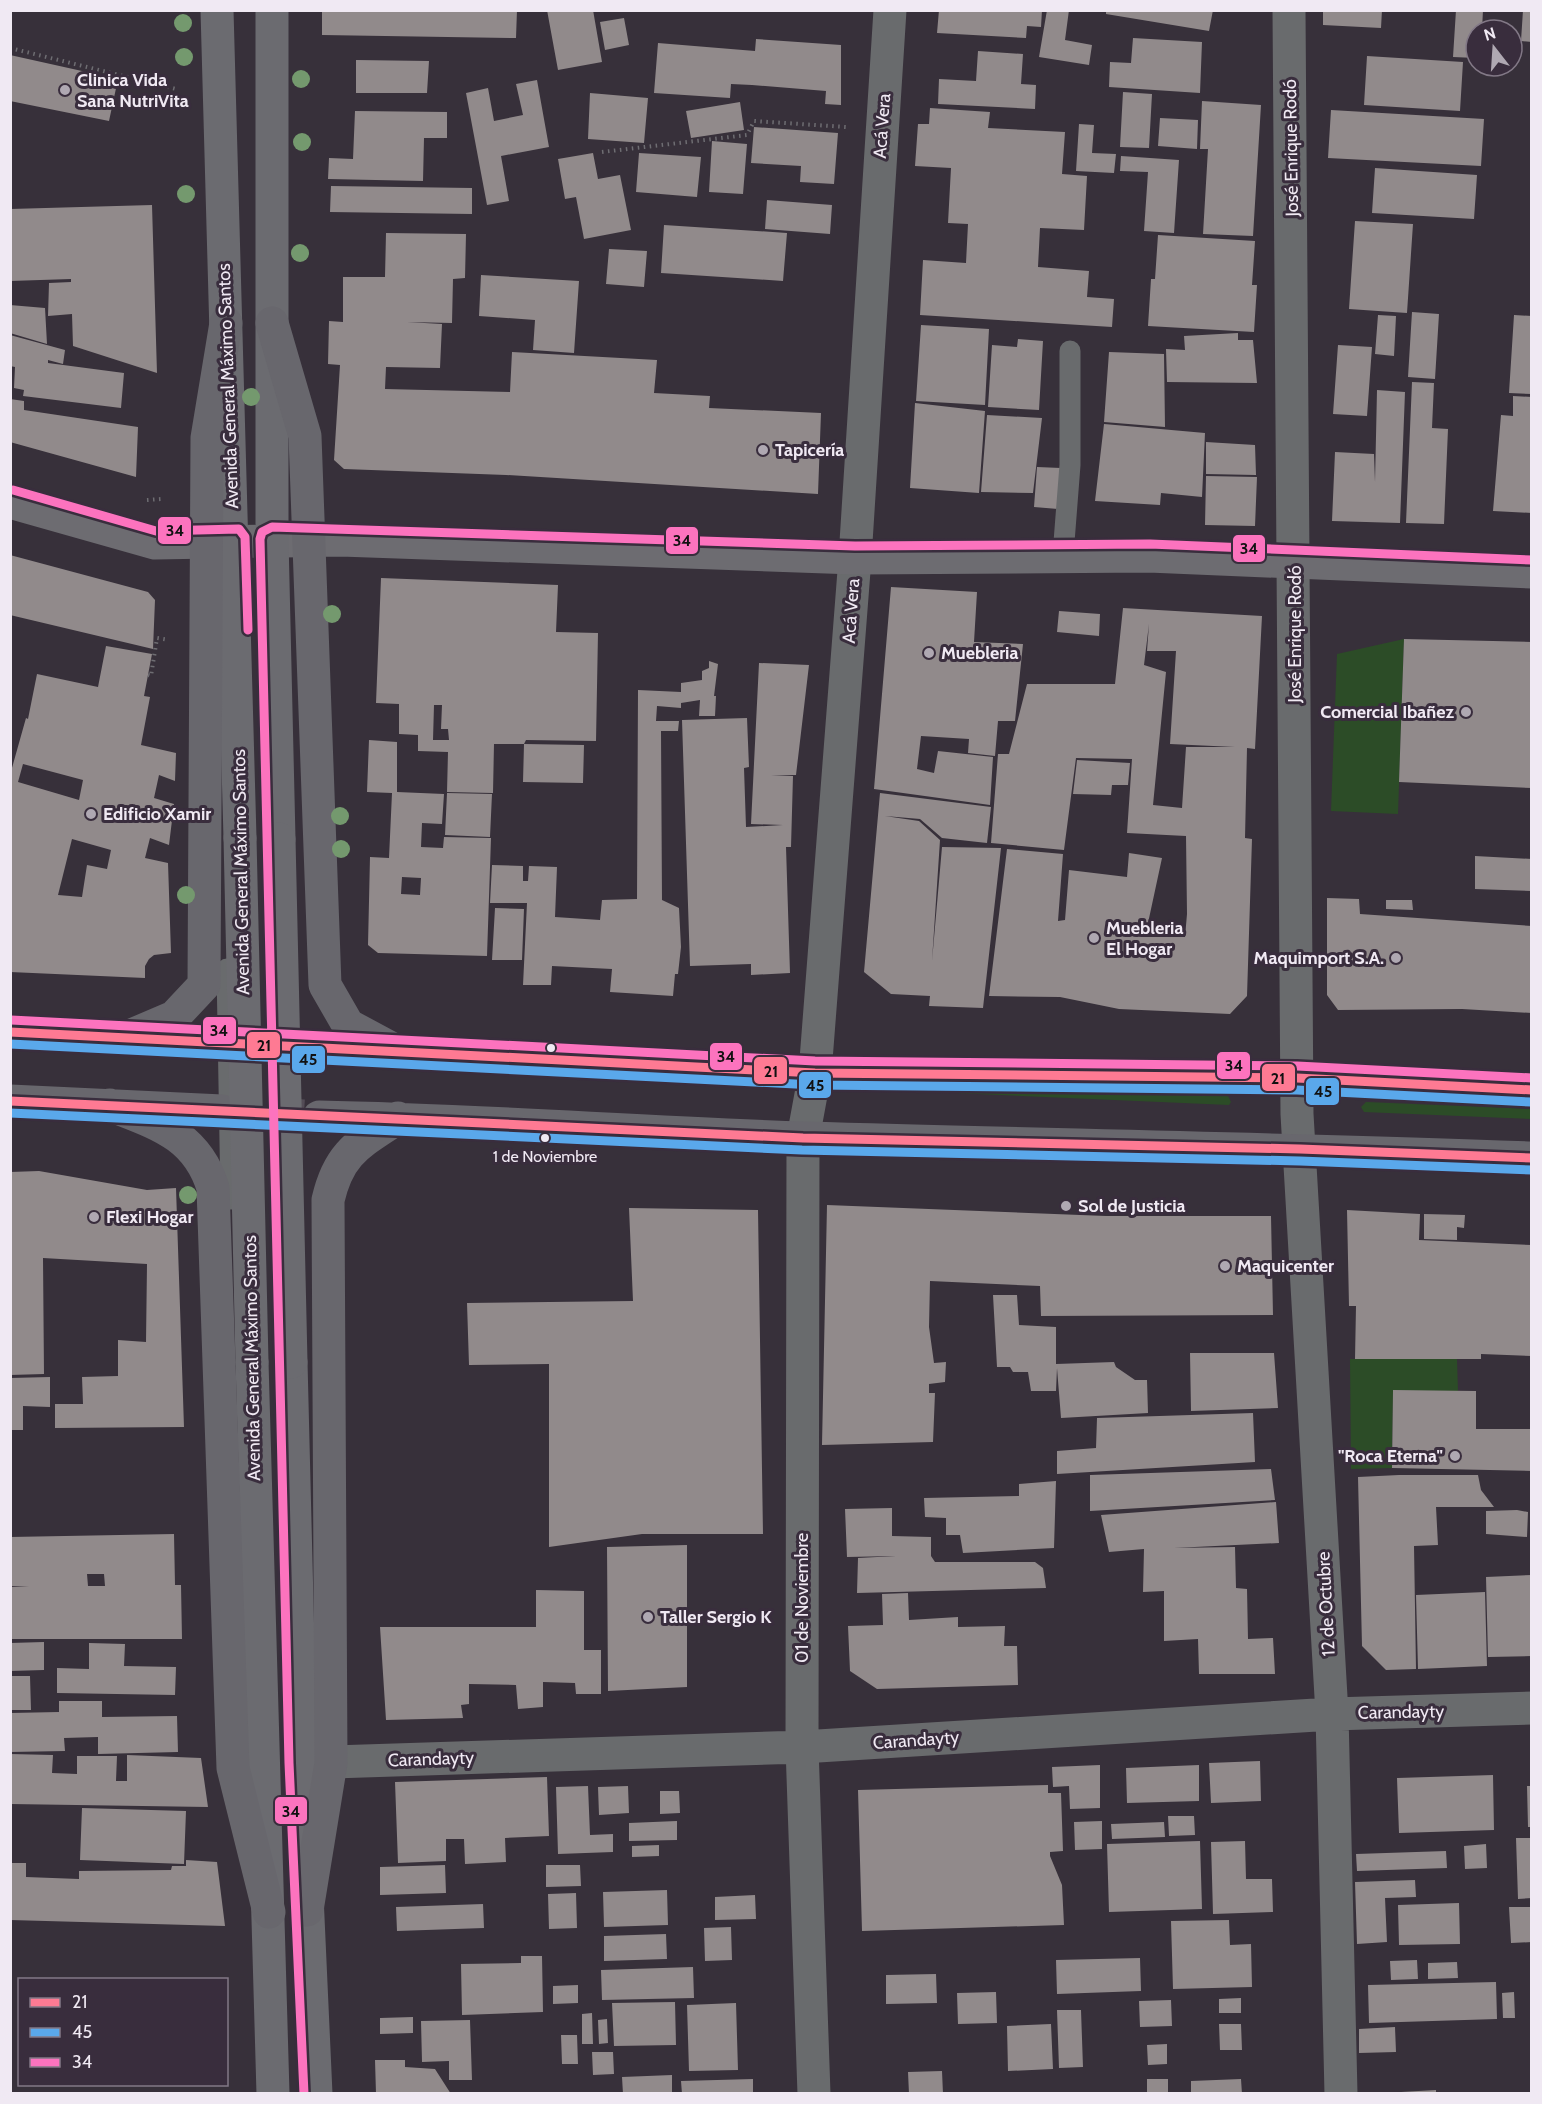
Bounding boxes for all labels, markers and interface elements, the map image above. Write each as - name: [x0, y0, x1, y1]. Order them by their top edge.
- north arrow: [1464, 18, 1524, 78]
- text: N: [1482, 23, 1498, 45]
- place label: Clinica Vida Sana NutriVita: [77, 69, 189, 112]
- street label: José Enrique Rodó: [1279, 79, 1303, 218]
- marker: Clinica Vida Sana NutriVita: [58, 83, 72, 97]
- street label: Acá Vera: [869, 92, 895, 159]
- street label: Avenida General Máximo Santos: [213, 263, 243, 509]
- place label: Tapicería: [775, 439, 844, 461]
- marker: Tapicería: [756, 443, 770, 457]
- line badge: 34: [157, 516, 192, 545]
- text: 34: [166, 521, 184, 540]
- line badge: 34: [665, 526, 699, 555]
- text: 34: [673, 531, 691, 550]
- line badge: 34: [1232, 534, 1266, 563]
- text: 34: [1240, 539, 1258, 558]
- street label: José Enrique Rodó: [1284, 565, 1306, 704]
- street label: Acá Vera: [838, 577, 864, 644]
- place label: Muebleria: [941, 642, 1018, 664]
- marker: Muebleria: [922, 646, 936, 660]
- place label: Comercial Ibañez: [1320, 701, 1454, 723]
- marker: Comercial Ibañez: [1459, 705, 1473, 719]
- street label: Avenida General Máximo Santos: [228, 749, 254, 995]
- place label: Edificio Xamir: [103, 803, 211, 825]
- marker: Edificio Xamir: [84, 807, 98, 821]
- place label: Muebleria El Hogar: [1106, 917, 1183, 960]
- marker: Muebleria El Hogar: [1087, 931, 1101, 945]
- place label: Maquimport S.A.: [1254, 947, 1384, 969]
- marker: Maquimport S.A.: [1389, 951, 1403, 965]
- line badge: 34: [202, 1016, 237, 1045]
- text: 34: [210, 1021, 228, 1040]
- line badge: 21: [246, 1031, 281, 1059]
- text: 21: [257, 1036, 271, 1055]
- unlabelled marker: [545, 1042, 557, 1054]
- line badge: 34: [709, 1042, 743, 1071]
- line badge: 45: [291, 1045, 326, 1074]
- text: 34: [717, 1047, 735, 1066]
- text: 45: [299, 1050, 317, 1069]
- line badge: 34: [1216, 1051, 1251, 1080]
- line badge: 21: [753, 1056, 788, 1085]
- text: 34: [1225, 1056, 1243, 1075]
- text: 21: [764, 1062, 778, 1081]
- line badge: 21: [1261, 1063, 1296, 1092]
- text: 21: [1271, 1069, 1285, 1088]
- line badge: 45: [798, 1071, 832, 1099]
- text: 45: [806, 1076, 824, 1095]
- line badge: 45: [1305, 1077, 1340, 1106]
- text: 45: [1314, 1082, 1332, 1101]
- marker: 1 de Noviembre: [539, 1132, 551, 1144]
- place label: 1 de Noviembre: [493, 1147, 597, 1166]
- place label: Sol de Justicia: [1078, 1195, 1186, 1217]
- marker: Sol de Justicia: [1059, 1199, 1073, 1213]
- place label: Flexi Hogar: [106, 1206, 194, 1228]
- marker: Flexi Hogar: [87, 1210, 101, 1224]
- street label: Avenida General Máximo Santos: [239, 1235, 265, 1481]
- place label: Maquicenter: [1237, 1255, 1334, 1277]
- marker: Maquicenter: [1218, 1259, 1232, 1273]
- place label: "Roca Eterna": [1338, 1445, 1443, 1467]
- marker: "Roca Eterna": [1448, 1449, 1462, 1463]
- street label: 01 de Noviembre: [791, 1533, 813, 1663]
- street label: 12 de Octubre: [1312, 1551, 1340, 1657]
- place label: Taller Sergio K: [660, 1606, 772, 1628]
- marker: Taller Sergio K: [641, 1610, 655, 1624]
- street label: Carandayty: [1358, 1700, 1444, 1724]
- street label: Carandayty: [872, 1726, 960, 1754]
- street label: Carandayty: [387, 1746, 475, 1772]
- line badge: 34: [274, 1796, 308, 1825]
- text: 34: [282, 1802, 300, 1821]
- legend: [18, 1978, 228, 2086]
- text: 21: [72, 1991, 87, 2013]
- text: 45: [72, 2021, 92, 2043]
- text: 34: [72, 2051, 92, 2073]

